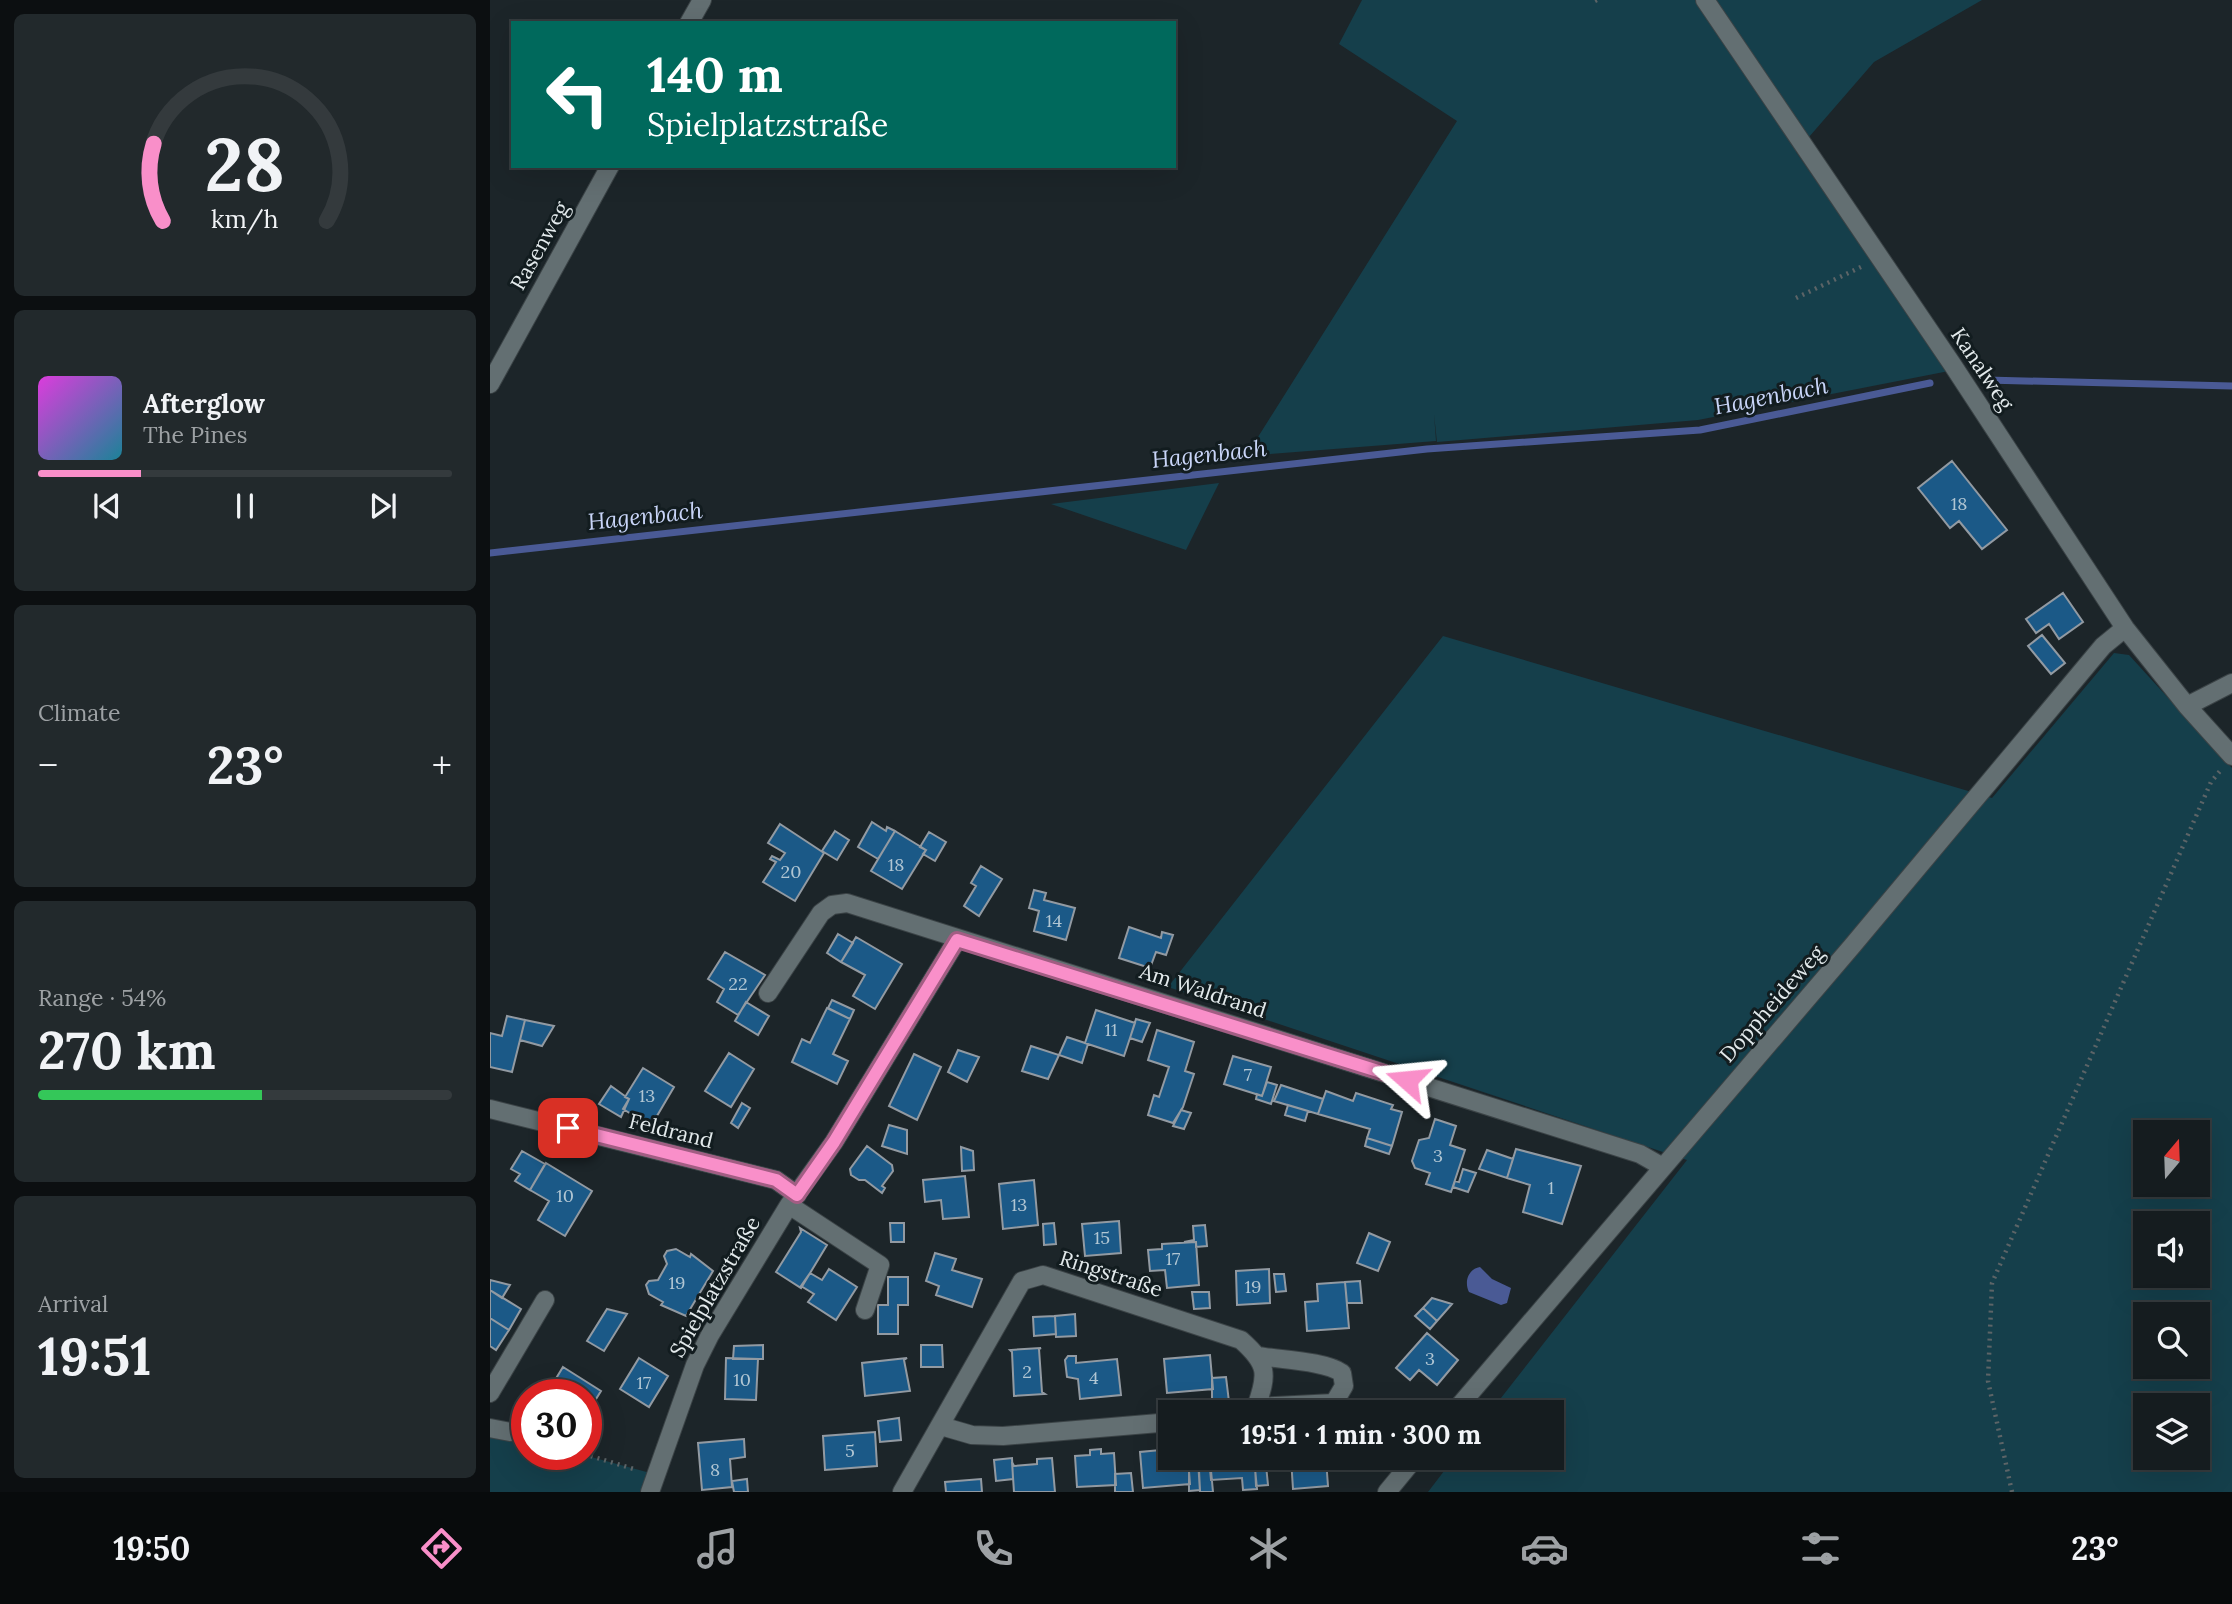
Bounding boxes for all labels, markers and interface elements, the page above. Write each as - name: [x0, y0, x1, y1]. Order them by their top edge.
- text: 140 m: [647, 43, 783, 105]
- icon: left: [532, 49, 623, 140]
- text: Spielplatzstraße: [647, 104, 888, 145]
- text: 28: [205, 118, 285, 211]
- street label: Rasenweg: [504, 196, 575, 295]
- text: km/h: [211, 203, 279, 235]
- street label: Kanalweg: [1945, 322, 2020, 416]
- water label: Hagenbach: [1711, 370, 1830, 421]
- text: Afterglow: [143, 387, 265, 420]
- text: The Pines: [143, 420, 248, 449]
- water label: Hagenbach: [1150, 433, 1268, 474]
- icon: previous: [88, 487, 126, 525]
- icon: pause: [226, 487, 264, 525]
- icon: next: [364, 487, 402, 525]
- house number: 18: [1951, 492, 1967, 515]
- water label: Hagenbach: [586, 495, 704, 536]
- text: Climate: [38, 698, 120, 727]
- text: 23°: [207, 732, 283, 798]
- text: −: [38, 741, 58, 789]
- text: +: [432, 741, 452, 789]
- house number: 18: [888, 853, 904, 876]
- house number: 20: [781, 860, 801, 883]
- house number: 14: [1046, 909, 1062, 932]
- street label: Doppheideweg: [1713, 939, 1830, 1068]
- street label: Am Waldrand: [1135, 957, 1270, 1024]
- house number: 22: [728, 972, 748, 995]
- text: Range · 54%: [38, 983, 166, 1012]
- text: 270 km: [38, 1017, 216, 1083]
- house number: 11: [1104, 1018, 1118, 1041]
- position arrow: [1370, 1043, 1444, 1117]
- house number: 7: [1244, 1063, 1252, 1086]
- house number: 13: [639, 1084, 655, 1107]
- pin: [538, 1098, 598, 1158]
- street label: Feldrand: [626, 1107, 716, 1154]
- icon: arrive: [549, 1109, 587, 1147]
- north arrow: [2133, 1120, 2210, 1197]
- map controls: [2133, 1120, 2210, 1470]
- house number: 3: [1433, 1144, 1443, 1167]
- house number: 1: [1548, 1176, 1554, 1199]
- house number: 10: [556, 1184, 574, 1207]
- house number: 13: [1011, 1193, 1027, 1216]
- street label: Spielplatzstraße: [663, 1211, 766, 1362]
- button: sound: [2133, 1211, 2210, 1288]
- house number: 15: [1094, 1226, 1110, 1249]
- street label: Ringstraße: [1056, 1244, 1166, 1303]
- house number: 17: [1166, 1247, 1180, 1270]
- house number: 19: [669, 1271, 685, 1294]
- house number: 19: [1245, 1275, 1261, 1298]
- text: Arrival: [38, 1289, 108, 1318]
- button: search: [2133, 1302, 2210, 1379]
- text: 19:51: [38, 1323, 151, 1389]
- house number: 3: [1425, 1347, 1435, 1370]
- house number: 2: [1022, 1360, 1032, 1383]
- house number: 4: [1089, 1366, 1099, 1389]
- house number: 10: [733, 1368, 751, 1391]
- house number: 17: [637, 1371, 651, 1394]
- speed limit sign: 30: [511, 1379, 602, 1470]
- button: layers: [2133, 1393, 2210, 1470]
- text: 19:51 · 1 min · 300 m: [1241, 1418, 1481, 1451]
- house number: 5: [845, 1439, 855, 1462]
- house number: 8: [710, 1458, 720, 1481]
- icon: directions: [417, 1524, 466, 1573]
- icon: music: [693, 1524, 742, 1573]
- icon: phone: [969, 1524, 1018, 1573]
- icon: climate: [1244, 1524, 1293, 1573]
- icon: car: [1520, 1524, 1569, 1573]
- icon: filters: [1796, 1524, 1845, 1573]
- text: 19:50: [113, 1528, 190, 1569]
- text: 23°: [2071, 1528, 2119, 1569]

